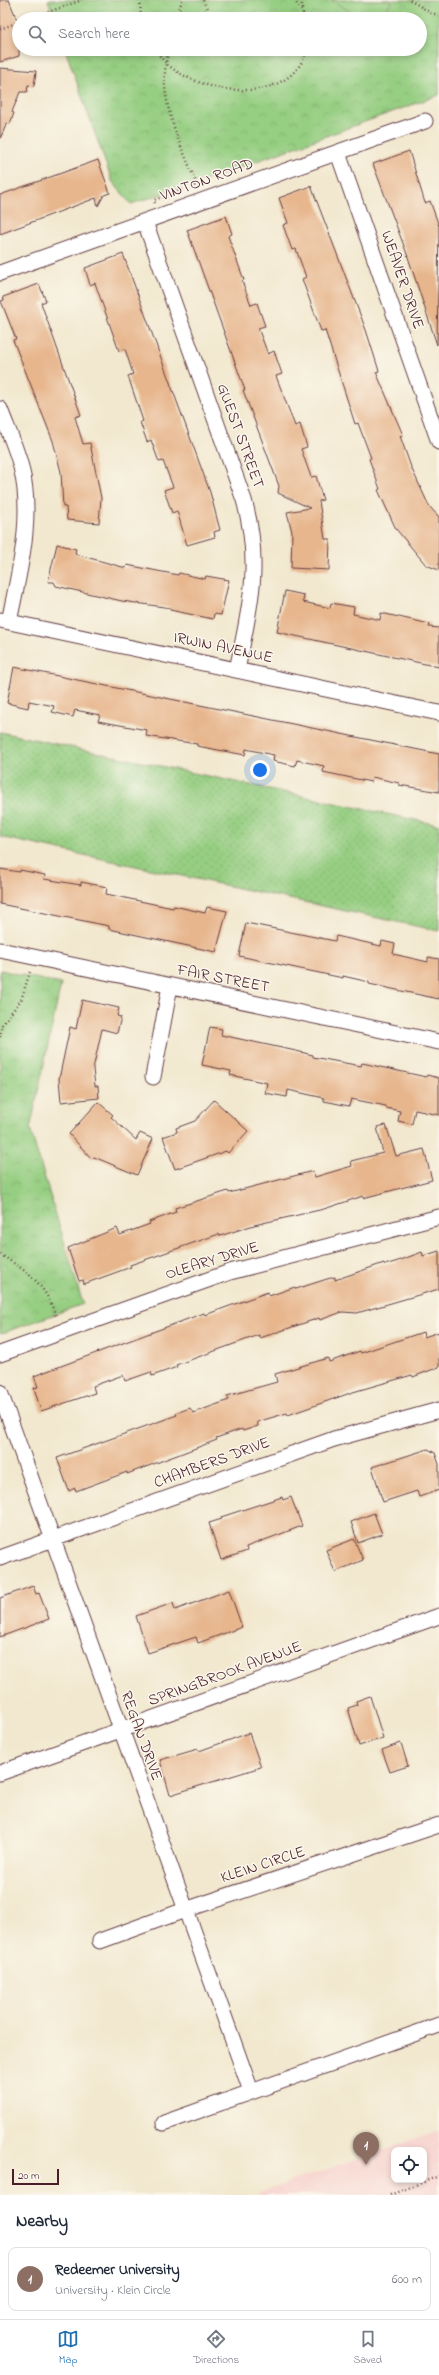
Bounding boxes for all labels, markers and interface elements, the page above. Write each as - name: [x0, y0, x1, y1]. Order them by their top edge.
- search box: [12, 12, 427, 56]
- icon: search: [26, 23, 48, 45]
- text: Search here: [58, 23, 130, 45]
- street label: VINTON ROAD: [156, 152, 257, 208]
- street label: WEAVER DRIVE: [374, 228, 430, 332]
- street label: GUEST STREET: [210, 380, 270, 492]
- street label: IRWIN AVENUE: [171, 626, 275, 670]
- your location: [250, 760, 270, 780]
- street label: FAIR STREET: [174, 958, 271, 1000]
- street label: OLEARY DRIVE: [162, 1235, 262, 1287]
- street label: CHAMBERS DRIVE: [151, 1431, 273, 1495]
- street label: SPRINGBROOK AVENUE: [145, 1635, 305, 1713]
- street label: REGAN DRIVE: [114, 1688, 168, 1784]
- street label: KLEIN CIRCLE: [217, 1840, 309, 1890]
- pin: 1: [353, 2132, 379, 2165]
- map controls: [391, 2147, 427, 2183]
- button: locate: [391, 2147, 427, 2183]
- scale bar: [12, 2167, 59, 2186]
- text: 20 m: [18, 2168, 40, 2184]
- text: Nearby: [16, 2209, 68, 2234]
- text: Redeemer University: [55, 2259, 180, 2281]
- text: 1: [28, 2270, 32, 2289]
- text: 600 m: [392, 2270, 422, 2289]
- text: University · Klein Circle: [55, 2281, 171, 2300]
- tab: Map: [57, 2328, 79, 2368]
- tab: Directions: [193, 2328, 239, 2368]
- tab: Saved: [353, 2328, 382, 2368]

